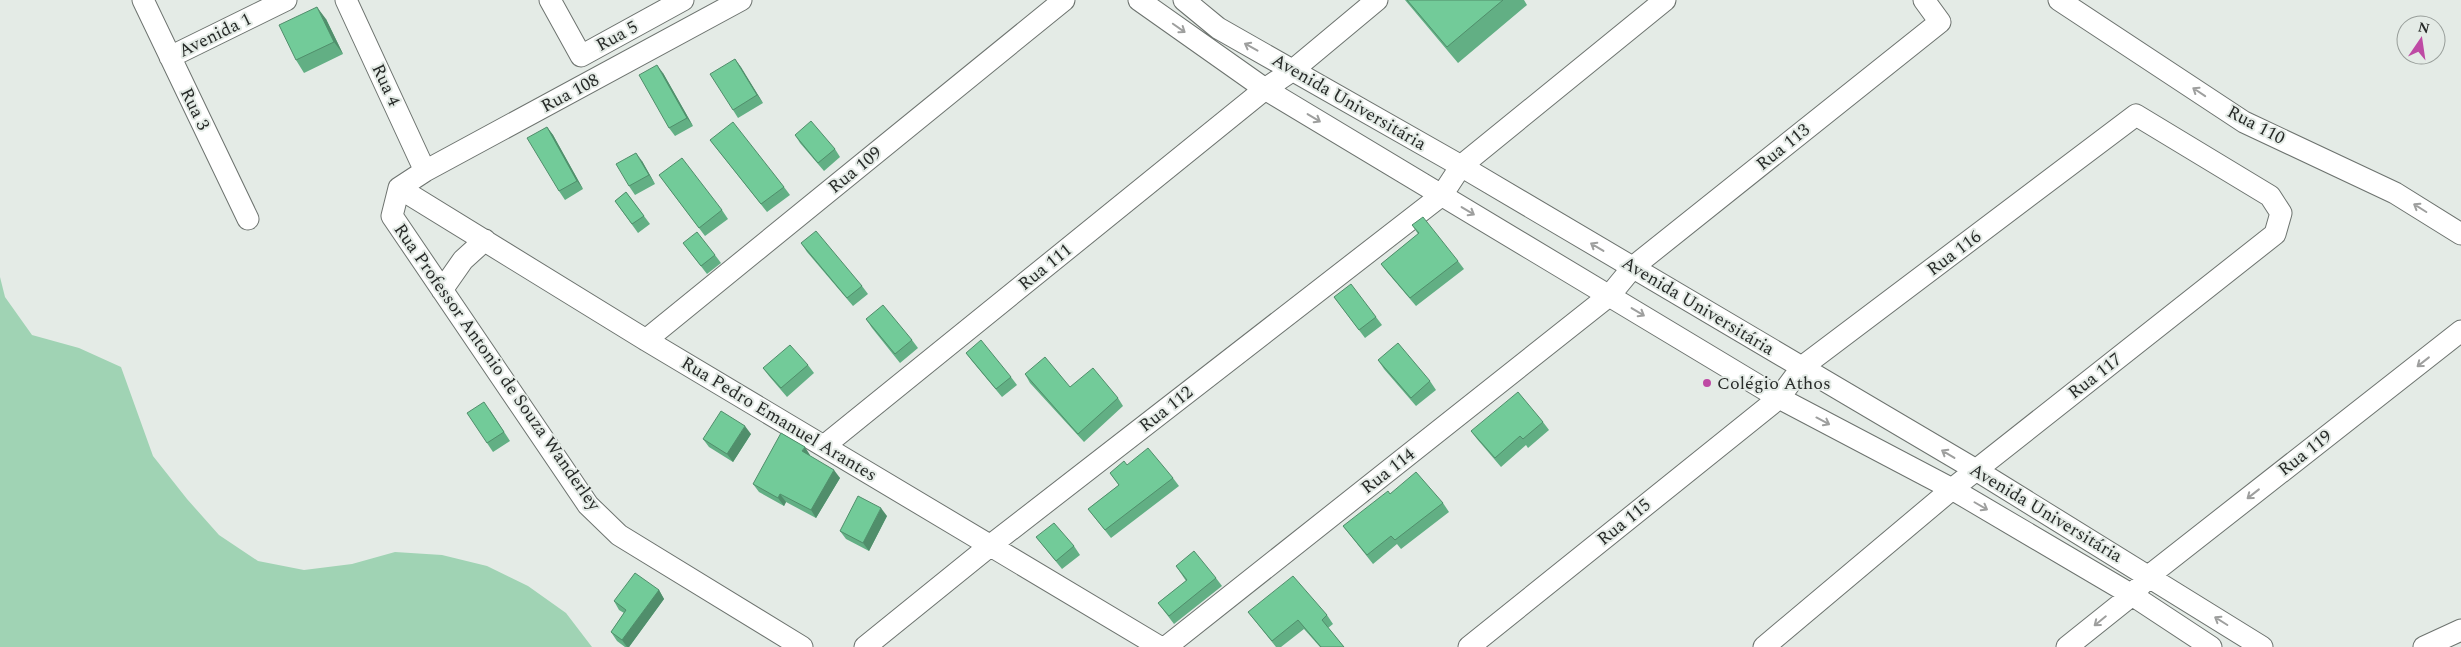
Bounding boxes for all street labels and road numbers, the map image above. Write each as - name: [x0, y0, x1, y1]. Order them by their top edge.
- street label: Avenida 1: [174, 6, 256, 64]
- street label: Rua 5: [591, 13, 643, 59]
- street label: Avenida Universitária: [1267, 47, 1431, 157]
- street label: Rua 4: [364, 59, 408, 111]
- street label: Rua 108: [536, 66, 604, 120]
- street label: Rua 3: [173, 83, 217, 135]
- street label: Rua 110: [2222, 98, 2290, 152]
- street label: Rua 113: [1750, 117, 1816, 177]
- street label: Rua 109: [822, 140, 888, 200]
- street label: Rua Professor Antonio de Souza Wanderley: [387, 218, 608, 517]
- street label: Rua 116: [1921, 223, 1987, 283]
- street label: Rua 111: [1012, 237, 1078, 297]
- street label: Avenida Universitária: [1616, 250, 1780, 363]
- street label: Rua 117: [2062, 346, 2128, 406]
- street label: Rua Pedro Emanuel Arantes: [676, 350, 882, 488]
- street label: Rua 112: [1133, 379, 1199, 439]
- street label: Rua 119: [2272, 423, 2338, 483]
- street label: Rua 114: [1355, 441, 1421, 501]
- street label: Avenida Universitária: [1964, 457, 2128, 570]
- street label: Rua 115: [1591, 492, 1657, 552]

